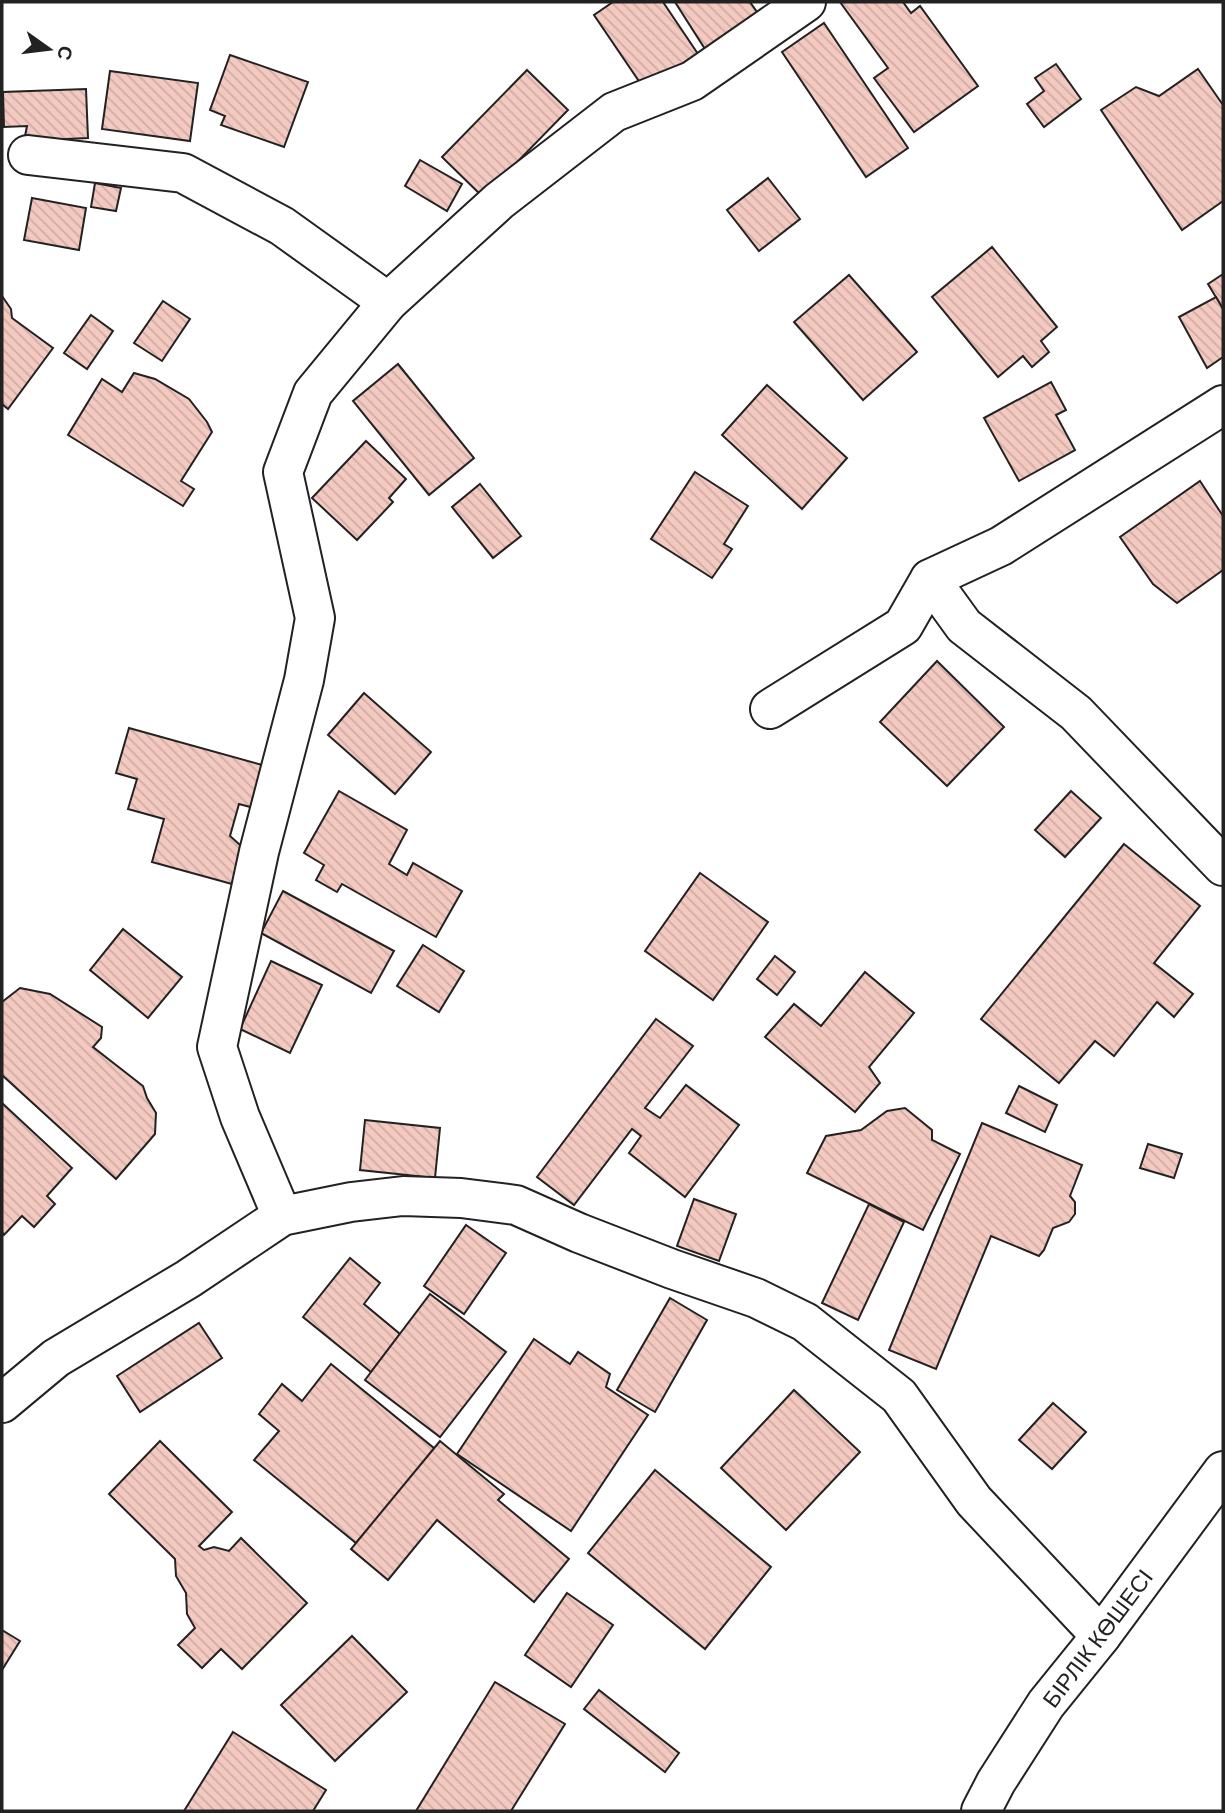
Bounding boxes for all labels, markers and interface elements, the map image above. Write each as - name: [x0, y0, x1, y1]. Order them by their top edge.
- north arrow: [14, 14, 84, 84]
- text: С: [53, 44, 79, 63]
- street label: БІРЛІК КӨШЕСІ: [1036, 1563, 1158, 1713]

